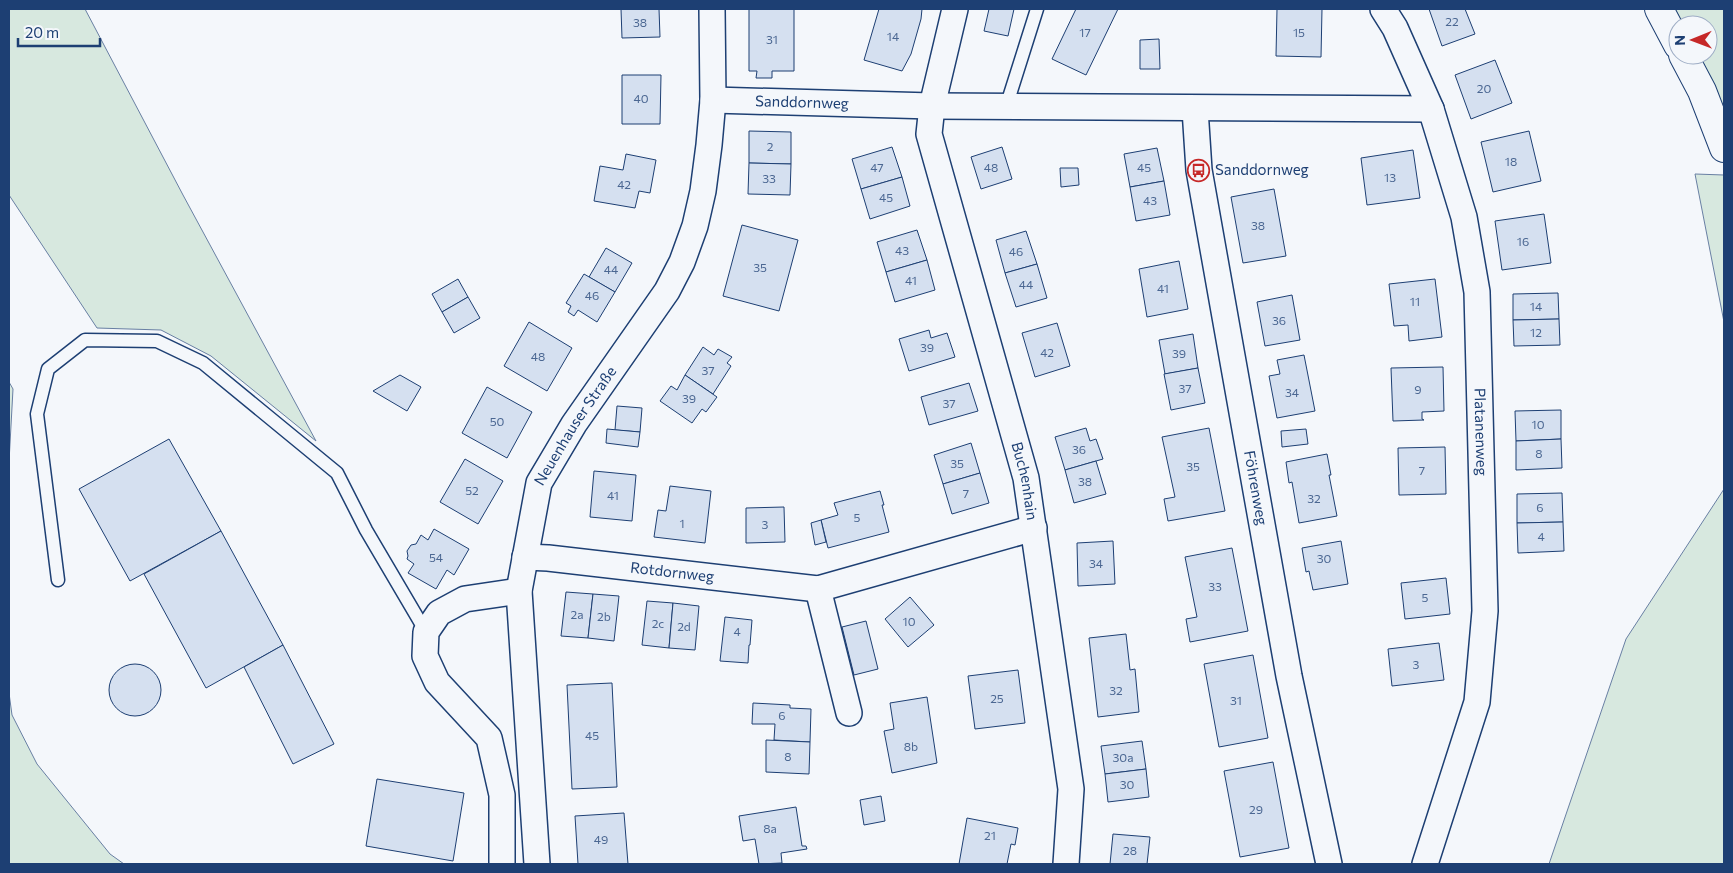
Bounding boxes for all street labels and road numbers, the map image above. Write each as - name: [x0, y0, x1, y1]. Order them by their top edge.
- street label: Sanddornweg: [755, 91, 849, 112]
- street label: Neuenhauser Straße: [530, 362, 620, 488]
- street label: Platanenweg: [1471, 388, 1492, 476]
- street label: Buchenhain: [1008, 440, 1042, 521]
- street label: Föhrenweg: [1241, 449, 1272, 527]
- street label: Rotdornweg: [629, 558, 715, 585]

